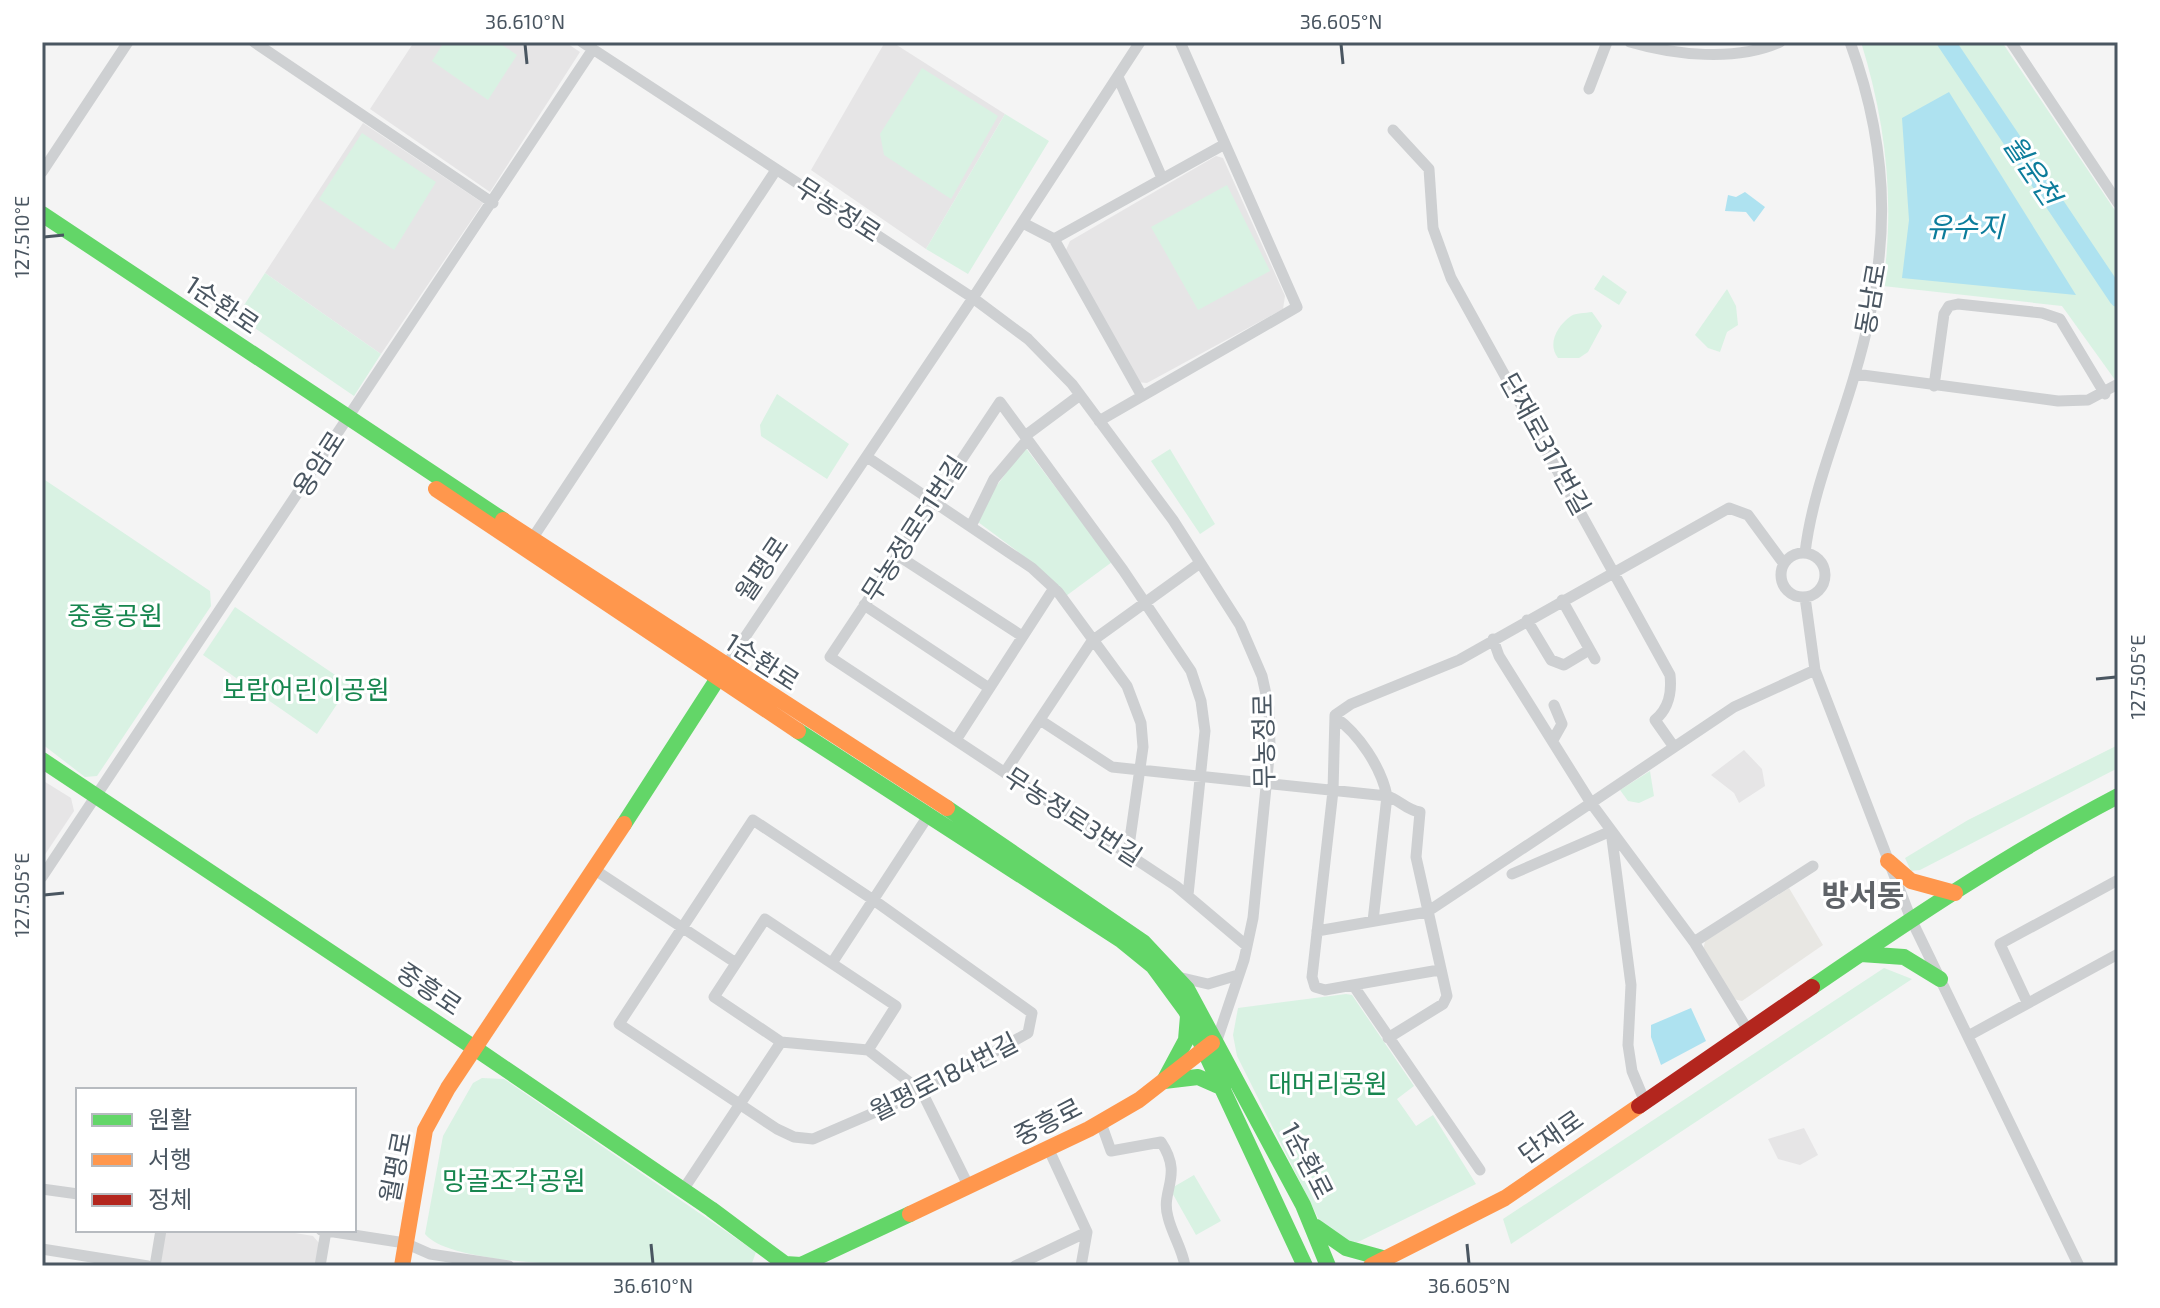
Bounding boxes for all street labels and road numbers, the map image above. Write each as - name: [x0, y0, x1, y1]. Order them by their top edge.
- street label: 무농정로: [790, 170, 887, 248]
- street label: 동남로: [1848, 261, 1891, 337]
- street label: 1순환로: [180, 268, 266, 340]
- street label: 단재로317번길: [1495, 367, 1598, 520]
- street label: 용암로: [285, 425, 350, 502]
- street label: 무농정로51번길: [854, 449, 971, 607]
- street label: 월평로: [728, 530, 794, 607]
- street label: 1순환로: [720, 625, 806, 696]
- street label: 무농정로: [1246, 693, 1279, 789]
- street label: 무농정로3번길: [999, 760, 1149, 872]
- street label: 중흥로: [391, 955, 468, 1021]
- street label: 월평로184번길: [864, 1025, 1022, 1126]
- street label: 중흥로: [1008, 1091, 1086, 1151]
- street label: 단재로: [1512, 1102, 1588, 1169]
- street label: 1순환로: [1276, 1117, 1341, 1204]
- street label: 월평로: [372, 1129, 417, 1205]

